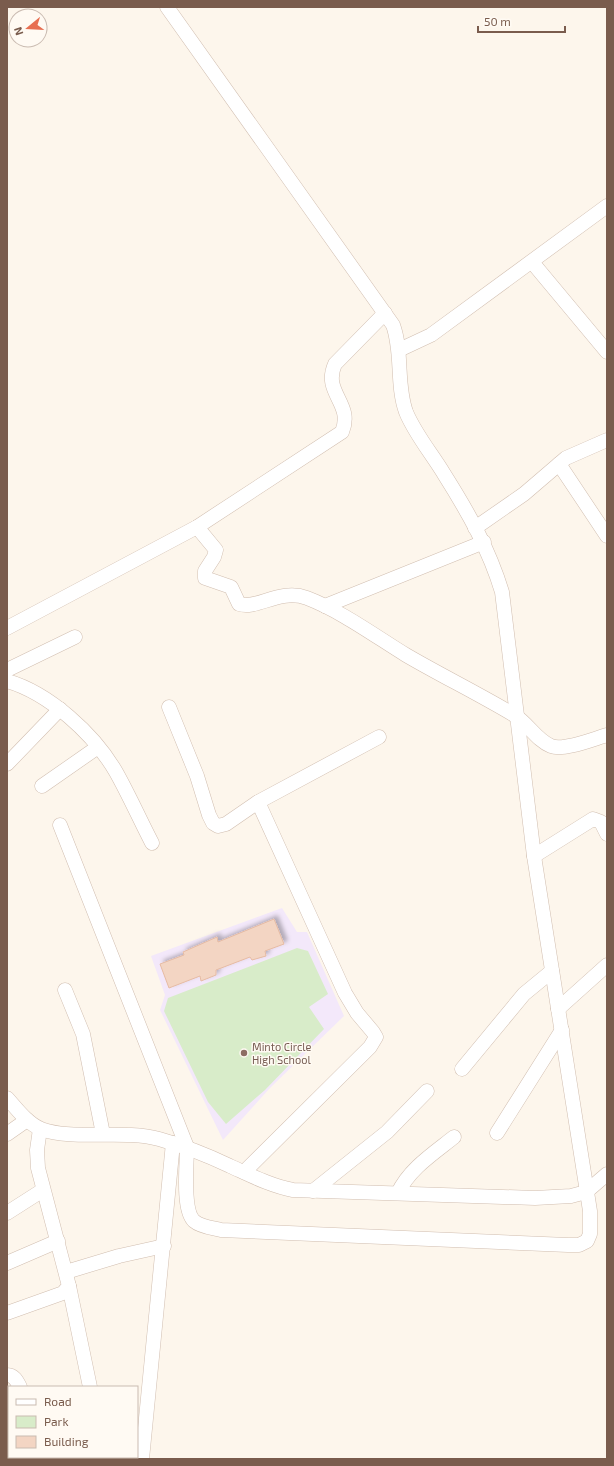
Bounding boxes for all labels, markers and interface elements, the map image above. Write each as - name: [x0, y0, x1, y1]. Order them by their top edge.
- north arrow: [8, 8, 48, 48]
- scale bar: [478, 8, 565, 34]
- text: 50 m: [484, 14, 511, 28]
- text: N: [11, 25, 25, 37]
- place label: Minto Circle High School: [252, 1040, 312, 1066]
- marker: Minto Circle High School: [239, 1048, 249, 1058]
- legend: [8, 1386, 138, 1458]
- text: Road: [44, 1394, 72, 1408]
- text: Park: [44, 1414, 69, 1428]
- text: Building: [44, 1434, 89, 1448]

